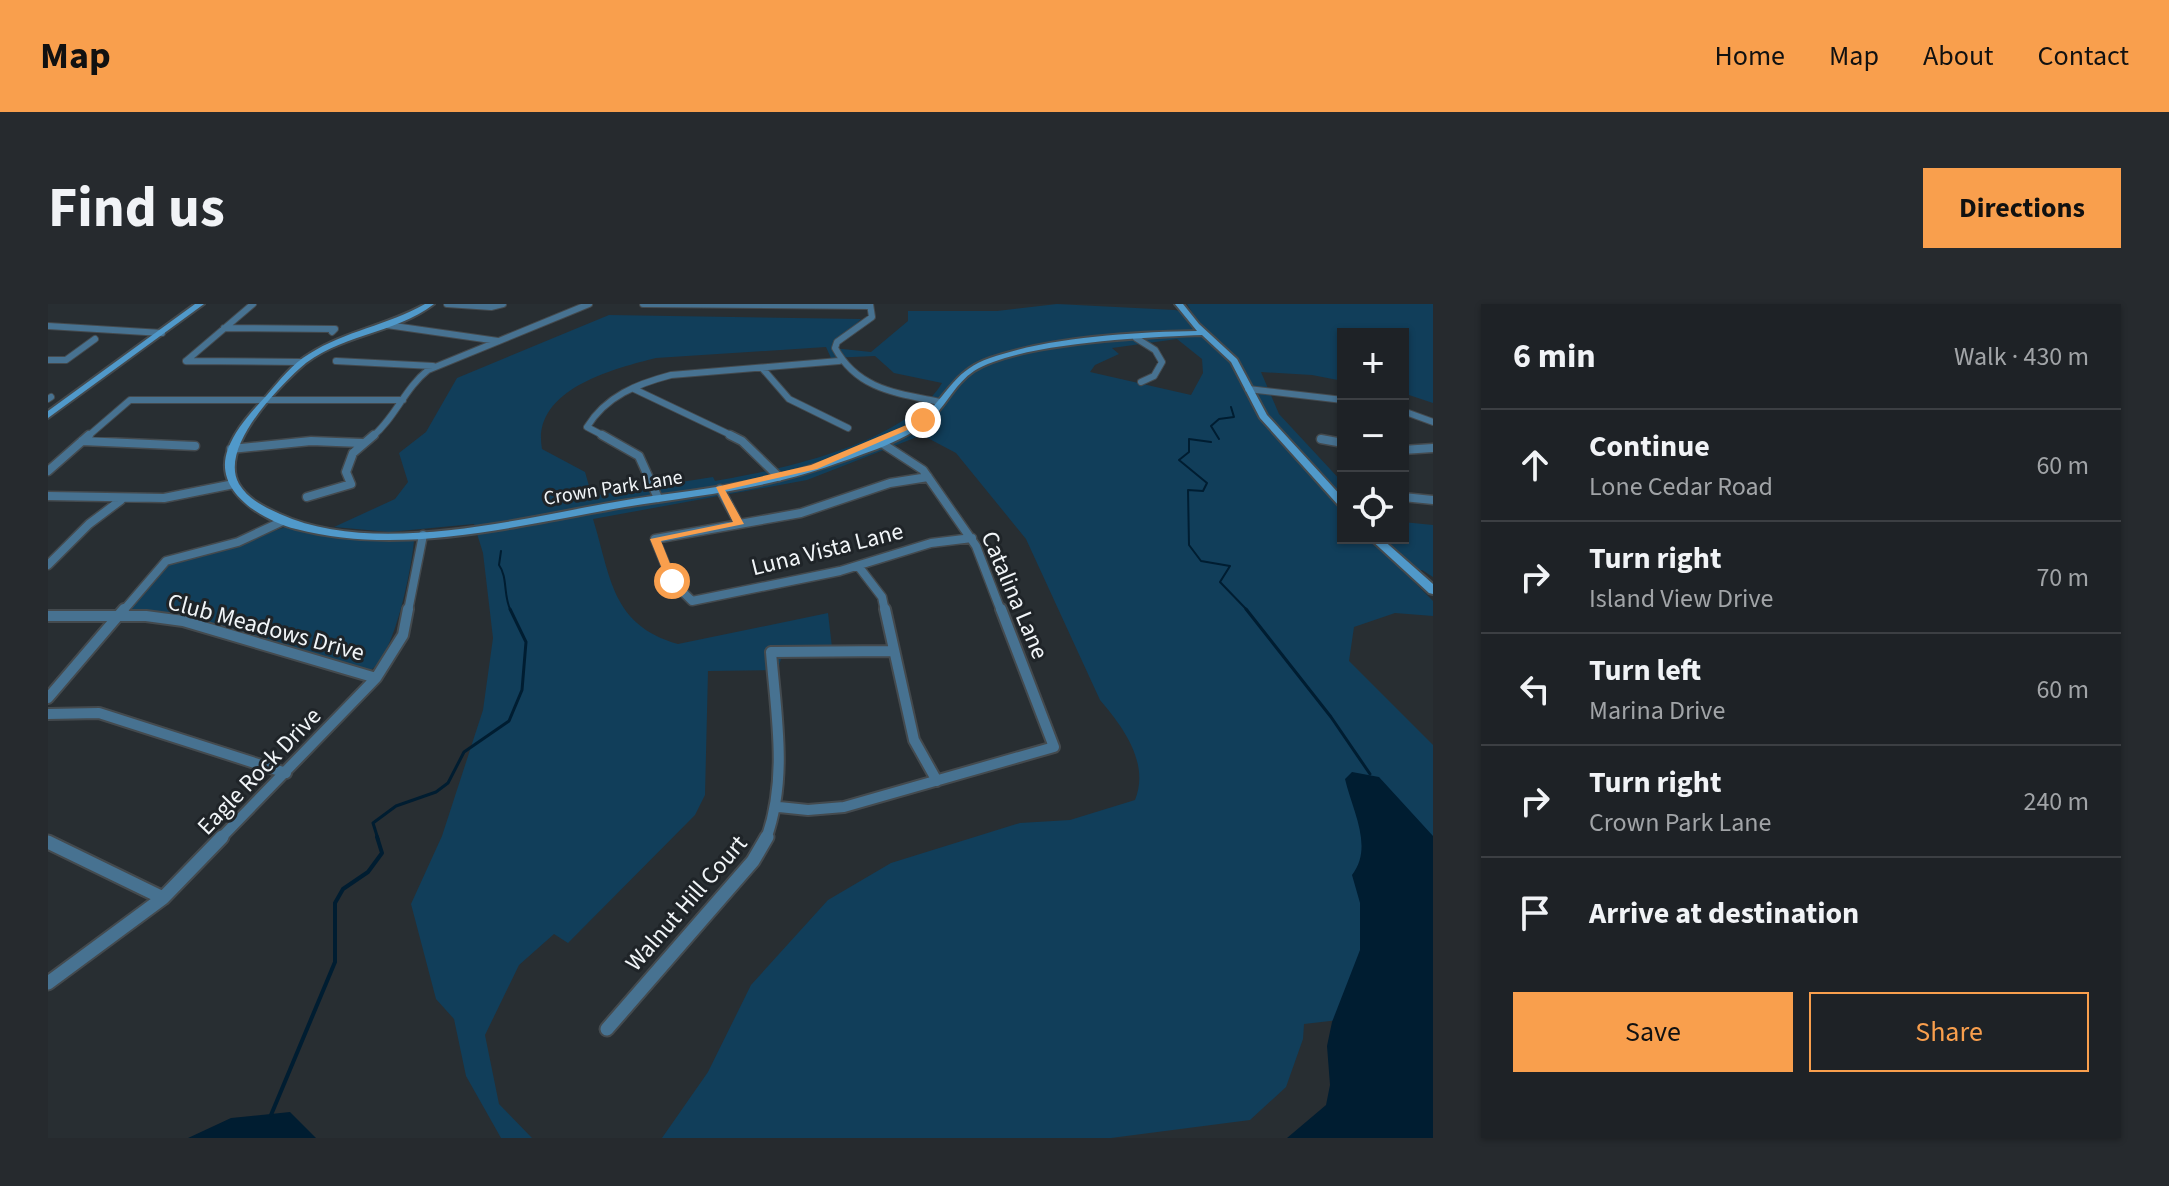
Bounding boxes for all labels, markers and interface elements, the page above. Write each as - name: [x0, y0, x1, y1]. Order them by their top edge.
- text: Map: [40, 29, 111, 83]
- text: Home: [1714, 36, 1785, 76]
- text: Map: [1829, 36, 1879, 76]
- text: About: [1923, 36, 1994, 76]
- text: Contact: [2038, 36, 2129, 76]
- button: Directions: [1923, 168, 2121, 248]
- text: Find us: [48, 169, 225, 248]
- map controls: [1337, 328, 1409, 544]
- button: +: [1337, 328, 1409, 400]
- text: 6 min: [1513, 332, 1596, 381]
- text: Walk · 430 m: [1954, 338, 2089, 375]
- button: −: [1337, 400, 1409, 472]
- route end: [905, 402, 941, 438]
- text: Continue: [1589, 425, 1710, 468]
- icon: ahead: [1513, 443, 1557, 487]
- text: 60 m: [2036, 447, 2089, 484]
- street label: Crown Park Lane: [542, 463, 685, 513]
- text: Lone Cedar Road: [1589, 468, 1773, 505]
- button: locate: [1337, 472, 1409, 544]
- street label: Luna Vista Lane: [747, 514, 907, 585]
- street label: Catalina Lane: [972, 526, 1057, 665]
- text: Turn right: [1589, 537, 1721, 580]
- icon: right: [1513, 555, 1557, 599]
- text: 70 m: [2036, 559, 2089, 596]
- route start: [654, 563, 690, 599]
- text: Island View Drive: [1589, 580, 1773, 617]
- street label: Club Meadows Drive: [164, 584, 368, 671]
- text: Turn left: [1589, 649, 1701, 692]
- icon: left: [1513, 667, 1557, 711]
- text: 60 m: [2036, 671, 2089, 708]
- text: Marina Drive: [1589, 692, 1725, 729]
- street label: Eagle Rock Drive: [189, 700, 330, 843]
- text: Turn right: [1589, 761, 1721, 804]
- icon: right: [1513, 779, 1557, 823]
- text: 240 m: [2023, 783, 2089, 820]
- text: Crown Park Lane: [1589, 804, 1771, 841]
- street label: Walnut Hill Court: [617, 827, 756, 979]
- icon: arrive: [1513, 891, 1557, 935]
- text: Arrive at destination: [1589, 892, 1859, 935]
- button: Save: [1513, 992, 1793, 1072]
- button: Share: [1809, 992, 2089, 1072]

